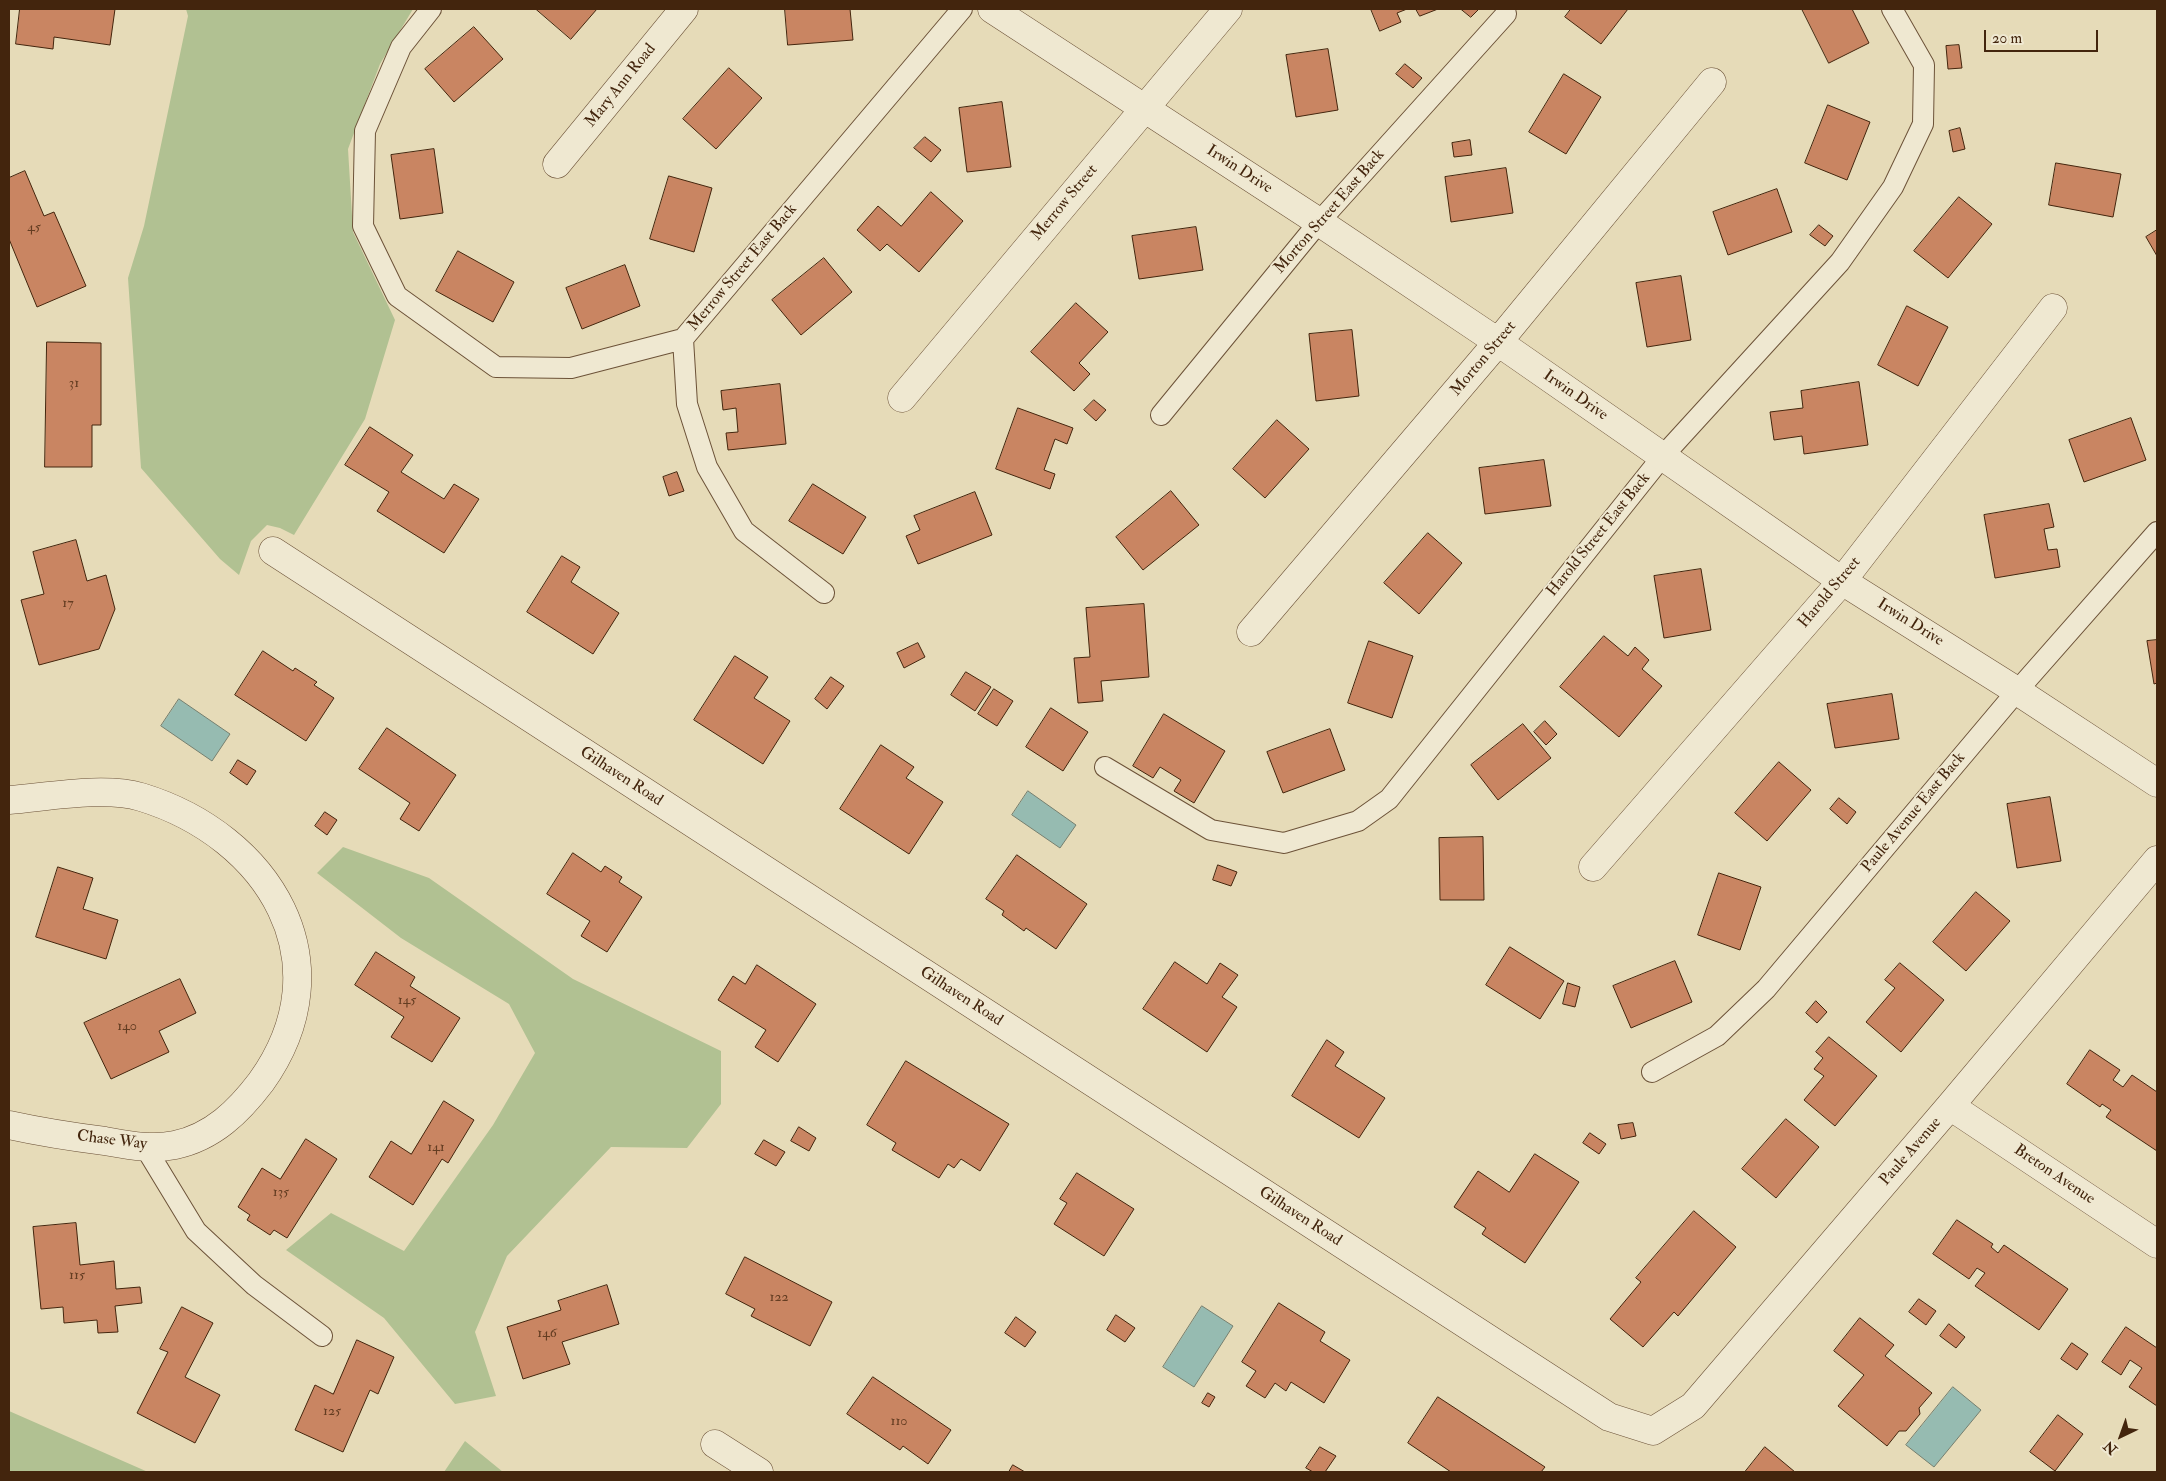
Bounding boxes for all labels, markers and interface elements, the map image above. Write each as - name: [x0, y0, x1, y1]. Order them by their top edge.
- scale bar: [1986, 20, 2100, 52]
- text: 20 m: [1992, 29, 2022, 48]
- street label: Mary Ann Road: [582, 40, 660, 132]
- street label: Irwin Drive: [1202, 142, 1276, 198]
- street label: Morton Street East Back: [1271, 146, 1389, 278]
- street label: Merrow Street: [1028, 161, 1102, 245]
- street label: Merrow Street East Back: [684, 201, 802, 335]
- house number: 45: [27, 220, 41, 236]
- street label: Morton Street: [1447, 318, 1521, 400]
- street label: Irwin Drive: [1539, 367, 1611, 425]
- house number: 31: [69, 376, 79, 392]
- street label: Harold Street East Back: [1543, 469, 1655, 601]
- street label: Harold Street: [1795, 553, 1865, 633]
- street label: Irwin Drive: [1873, 595, 1947, 651]
- house number: 17: [62, 596, 74, 612]
- street label: Gilhaven Road: [576, 743, 666, 811]
- street label: Paule Avenue East Back: [1858, 749, 1970, 877]
- street label: Gilhaven Road: [916, 963, 1006, 1031]
- house number: 145: [398, 993, 416, 1009]
- house number: 140: [117, 1019, 137, 1035]
- street label: Paule Avenue: [1876, 1114, 1946, 1190]
- street label: Chase Way: [76, 1127, 148, 1155]
- house number: 141: [427, 1140, 445, 1156]
- street label: Breton Avenue: [2010, 1141, 2098, 1209]
- street label: Gilhaven Road: [1255, 1183, 1345, 1251]
- house number: 135: [273, 1185, 289, 1201]
- house number: 115: [69, 1268, 85, 1284]
- house number: 122: [769, 1290, 789, 1306]
- house number: 146: [537, 1326, 557, 1342]
- house number: 125: [323, 1404, 341, 1420]
- north arrow: [2096, 1411, 2146, 1461]
- house number: 110: [890, 1414, 908, 1430]
- text: N: [2100, 1437, 2121, 1458]

